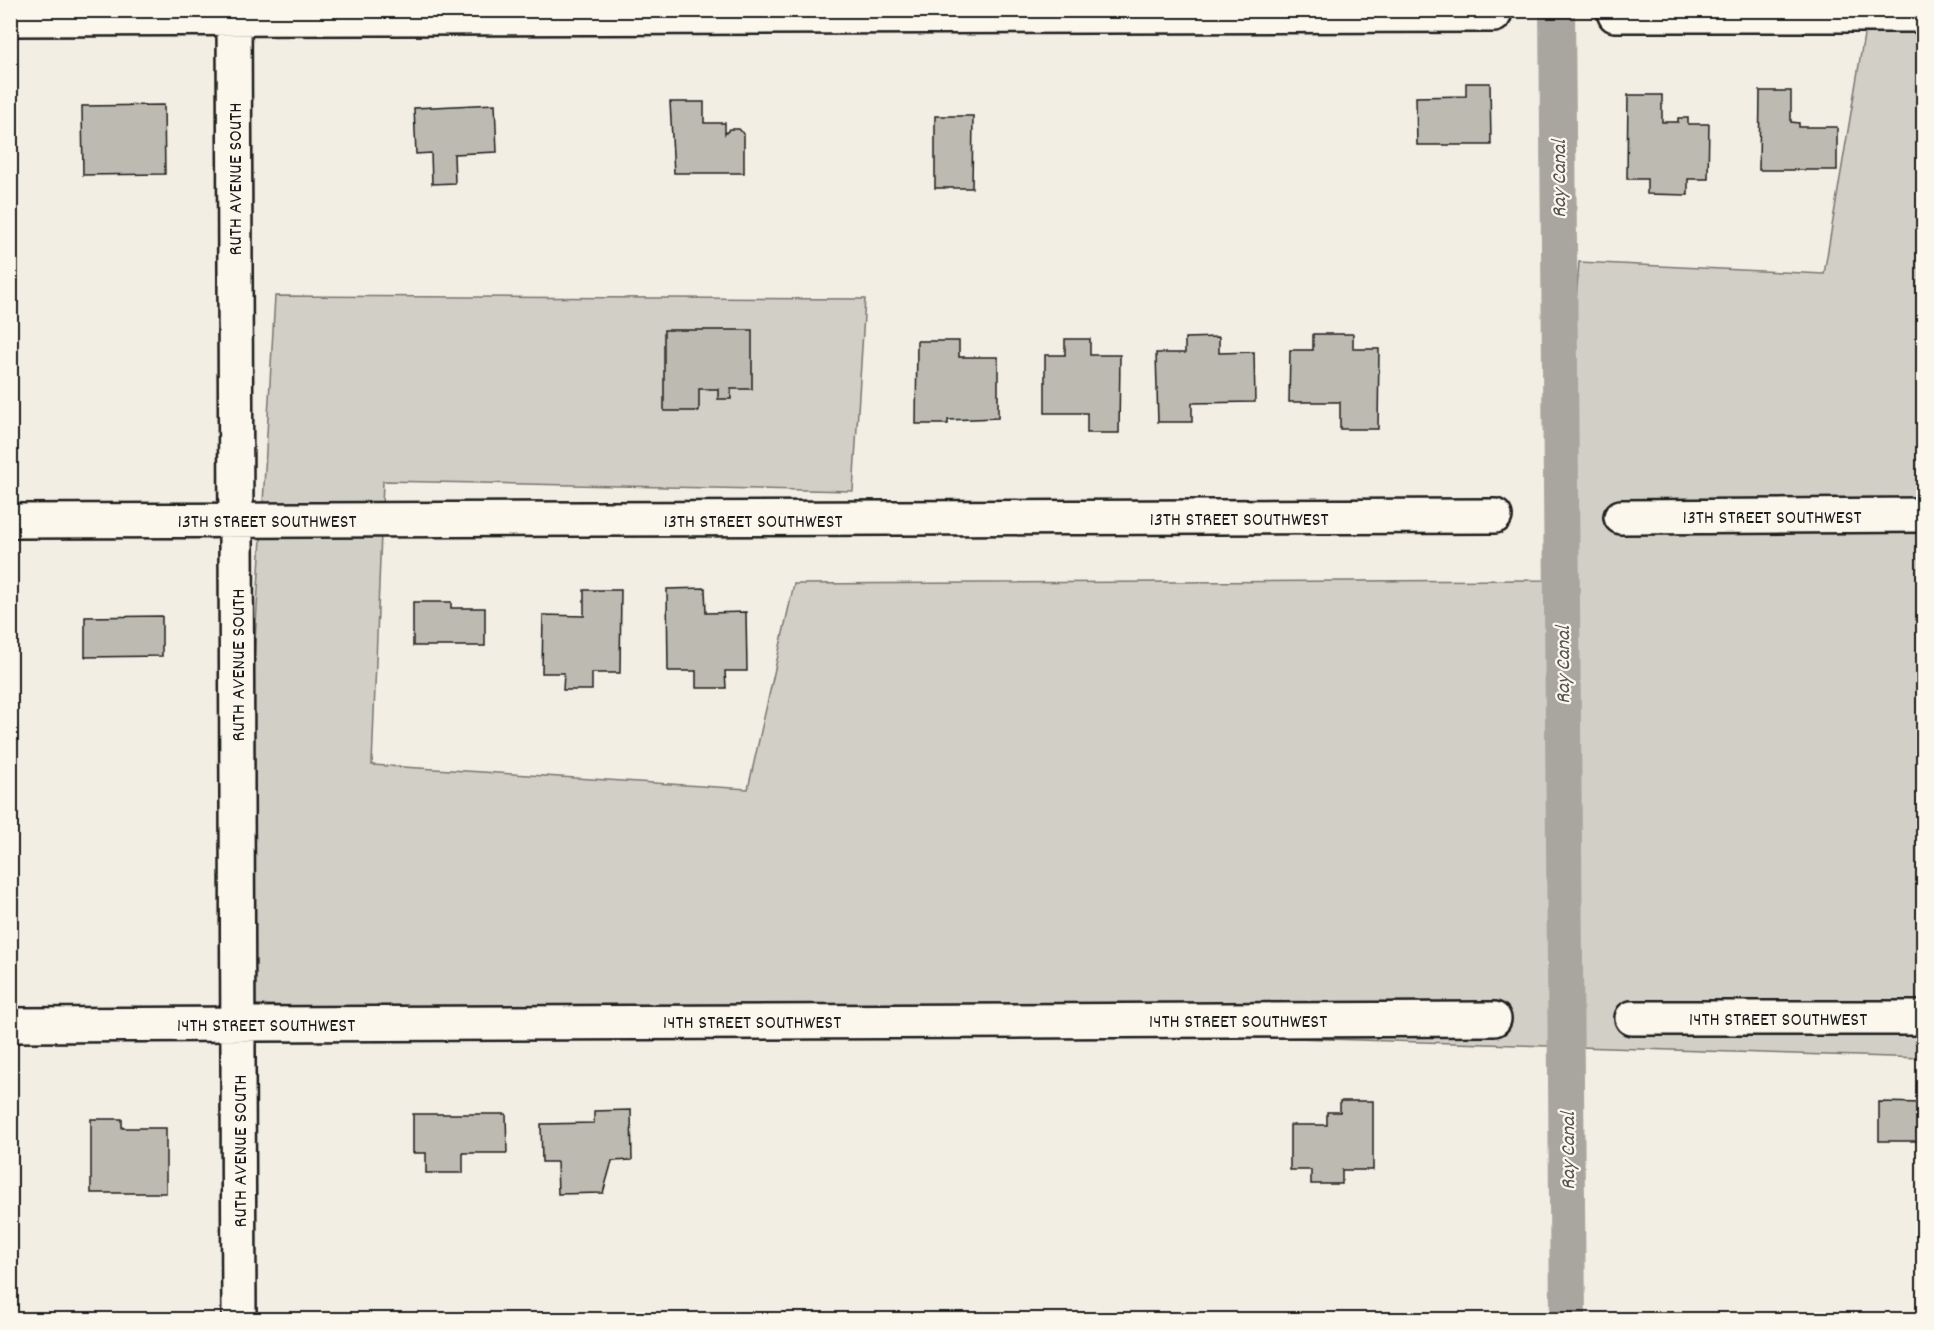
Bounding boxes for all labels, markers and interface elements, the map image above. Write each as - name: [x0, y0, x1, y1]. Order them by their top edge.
- street label: RUTH AVENUE SOUTH: [223, 102, 251, 256]
- water label: Ray Canal: [1546, 138, 1576, 218]
- street label: 13TH STREET SOUTHWEST: [1683, 505, 1861, 533]
- street label: 13TH STREET SOUTHWEST: [1150, 507, 1328, 535]
- street label: 13TH STREET SOUTHWEST: [178, 509, 356, 537]
- street label: 13TH STREET SOUTHWEST: [664, 509, 842, 537]
- street label: RUTH AVENUE SOUTH: [226, 588, 254, 742]
- water label: Ray Canal: [1550, 624, 1580, 704]
- street label: 14TH STREET SOUTHWEST: [1689, 1007, 1867, 1035]
- street label: 14TH STREET SOUTHWEST: [1149, 1009, 1327, 1037]
- street label: 14TH STREET SOUTHWEST: [663, 1010, 841, 1038]
- street label: 14TH STREET SOUTHWEST: [177, 1013, 355, 1041]
- street label: RUTH AVENUE SOUTH: [228, 1074, 256, 1228]
- water label: Ray Canal: [1555, 1110, 1585, 1190]

